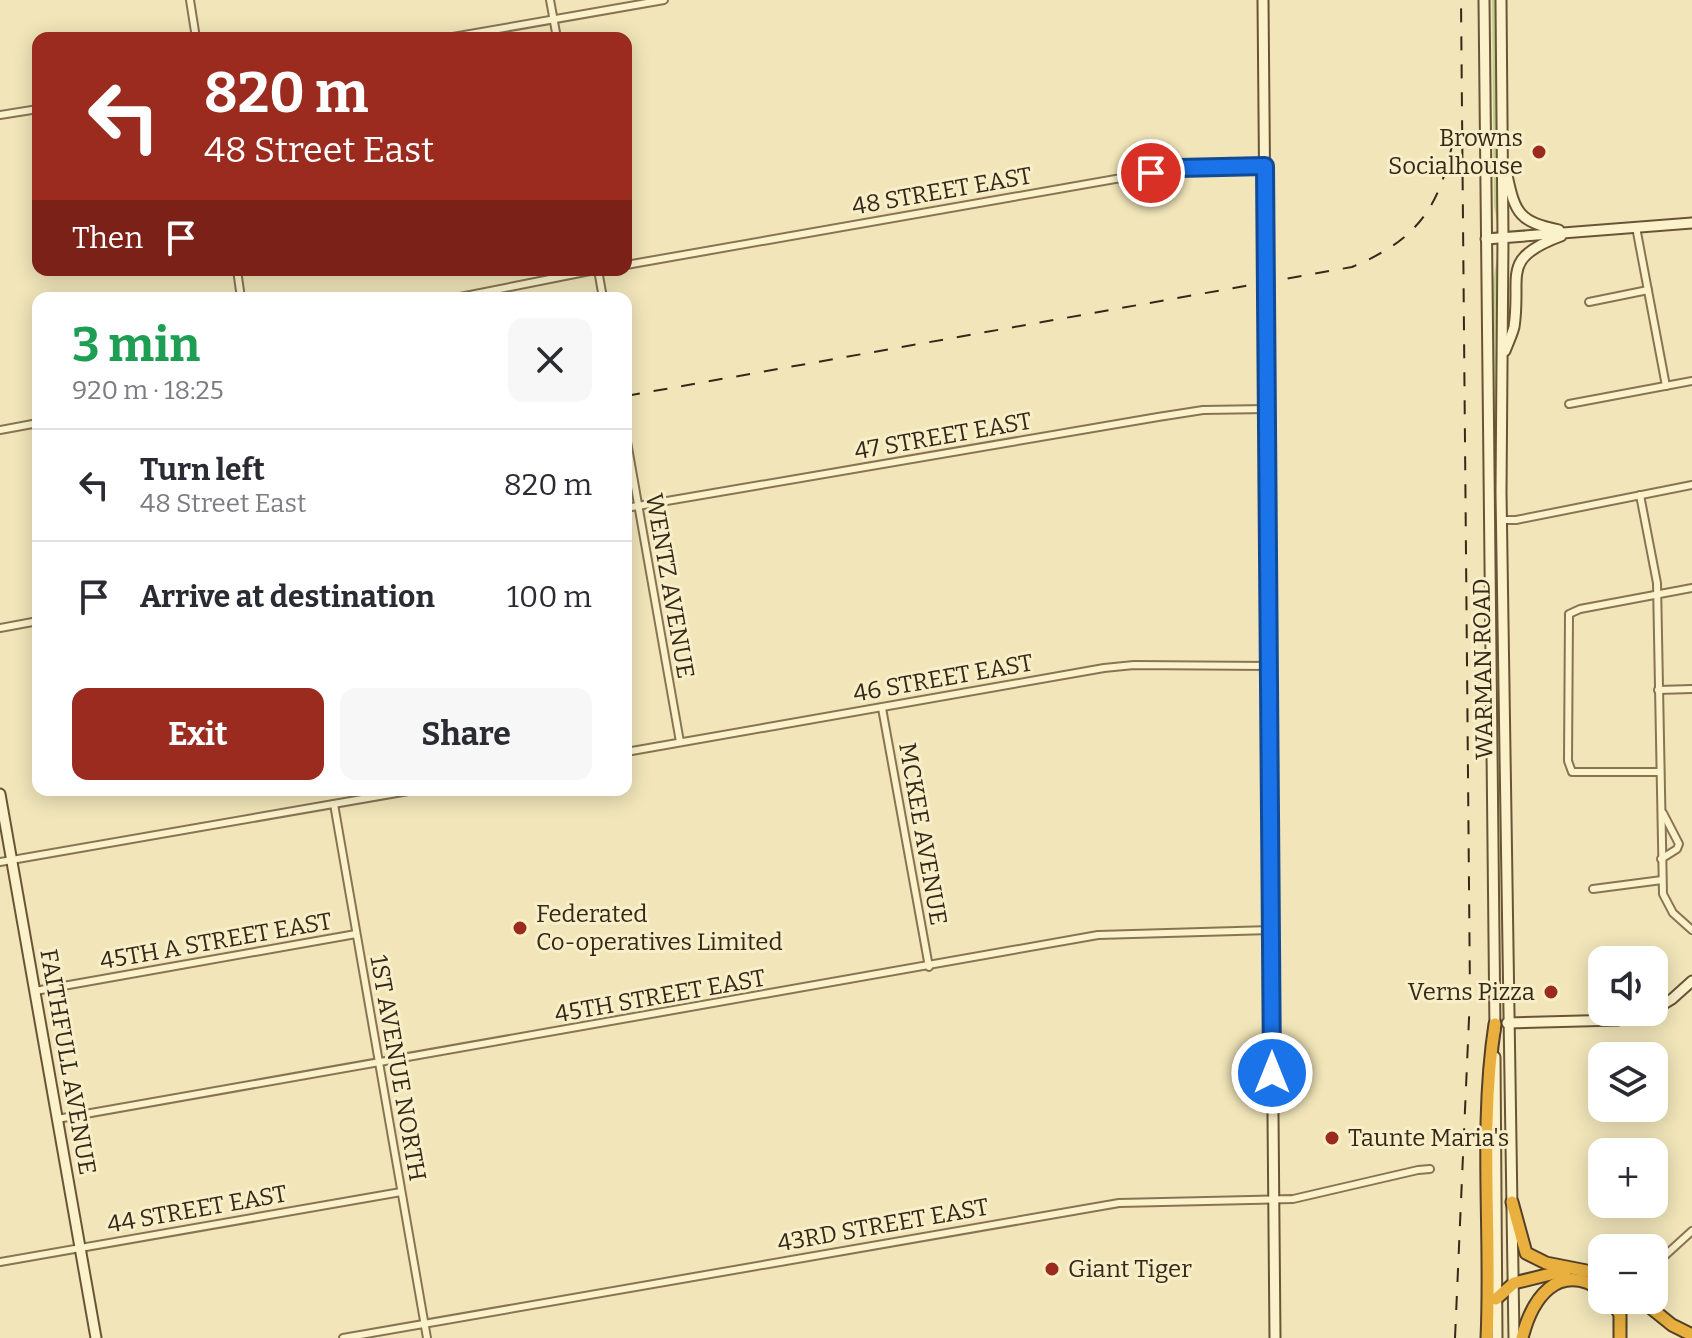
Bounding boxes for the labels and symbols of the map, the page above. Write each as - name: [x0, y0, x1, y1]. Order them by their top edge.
- place label: Browns Socialhouse: [1388, 124, 1523, 180]
- pin: [1117, 139, 1185, 207]
- marker: Browns Socialhouse: [1530, 143, 1548, 161]
- street label: 48 STREET EAST: [850, 161, 1034, 221]
- street label: 47 STREET EAST: [852, 407, 1034, 465]
- street label: WENTZ AVENUE: [640, 491, 700, 681]
- street label: WARMAN ROAD: [1467, 578, 1499, 760]
- street label: 46 STREET EAST: [851, 648, 1035, 708]
- street label: MCKEE AVENUE: [893, 740, 953, 928]
- place label: Federated Co-operatives Limited: [536, 900, 783, 956]
- street label: 45TH A STREET EAST: [98, 907, 334, 975]
- marker: Federated Co-operatives Limited: [511, 919, 529, 937]
- street label: FAITHFULL AVENUE: [34, 947, 102, 1177]
- street label: 1ST AVENUE NORTH: [364, 953, 432, 1183]
- street label: 45TH STREET EAST: [552, 964, 768, 1028]
- place label: Verns Pizza: [1408, 978, 1535, 1006]
- marker: Verns Pizza: [1542, 983, 1560, 1001]
- position arrow: [1230, 1031, 1314, 1115]
- place label: Taunte Maria's: [1348, 1124, 1509, 1152]
- marker: Taunte Maria's: [1323, 1129, 1341, 1147]
- street label: 44 STREET EAST: [105, 1179, 289, 1239]
- street label: 43RD STREET EAST: [775, 1193, 991, 1257]
- place label: Giant Tiger: [1068, 1255, 1192, 1283]
- marker: Giant Tiger: [1043, 1260, 1061, 1278]

